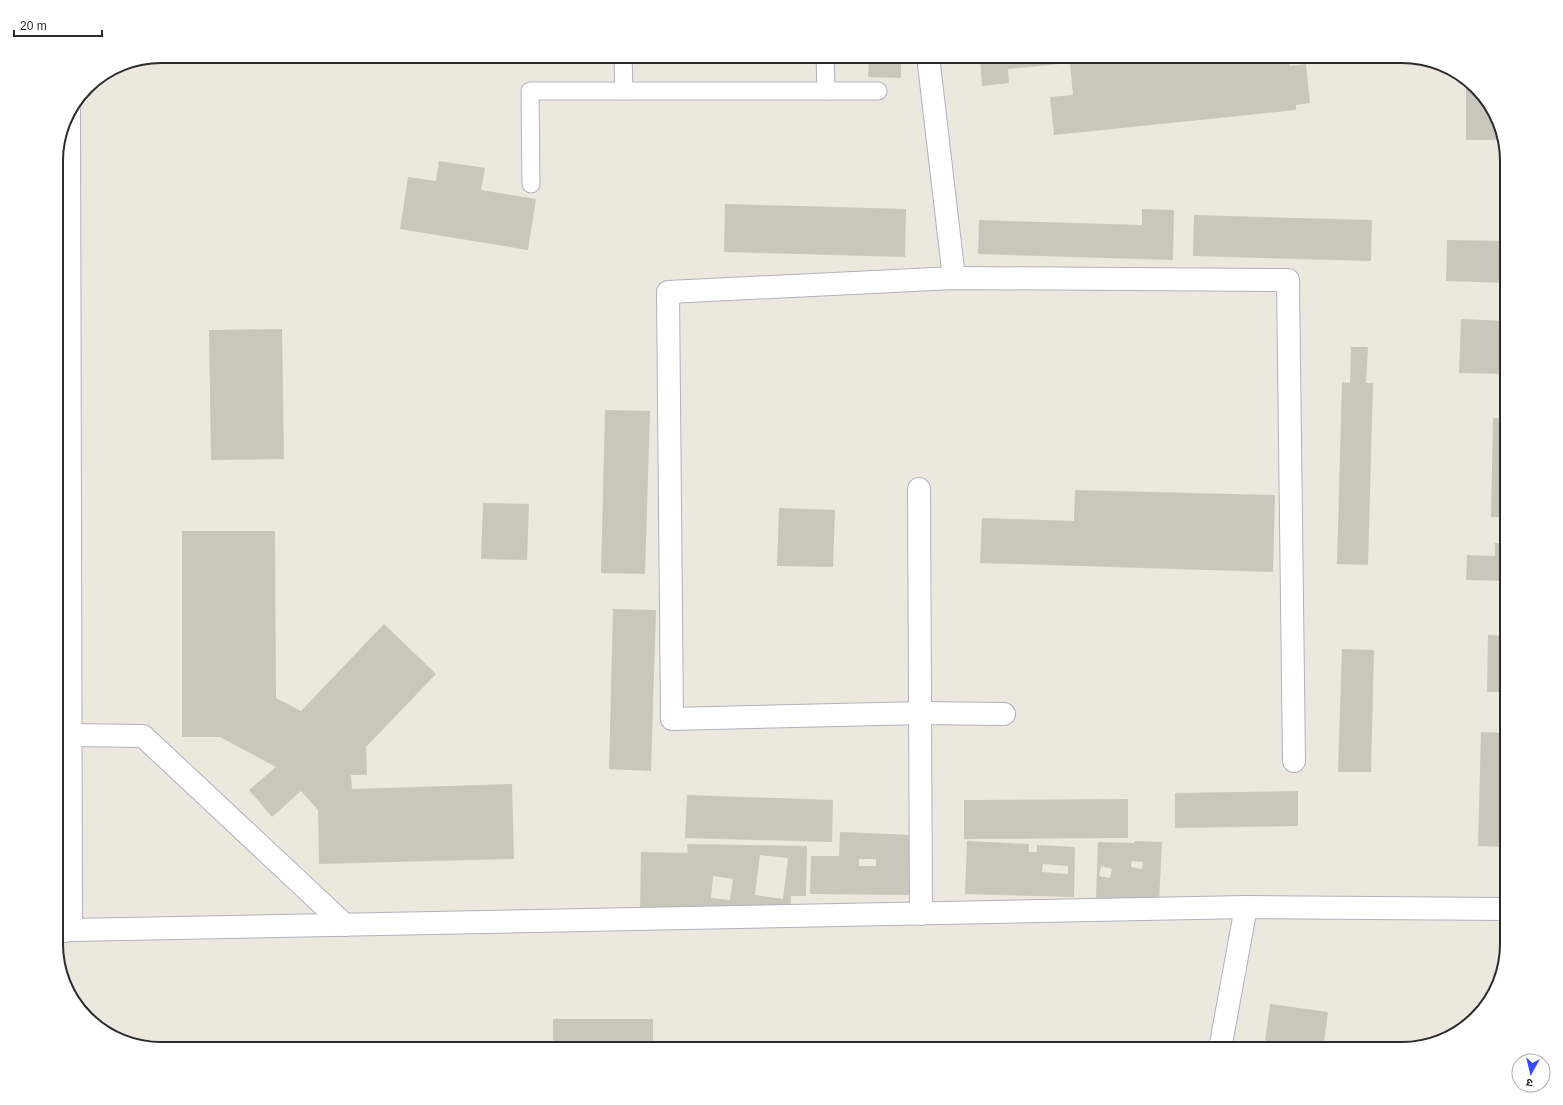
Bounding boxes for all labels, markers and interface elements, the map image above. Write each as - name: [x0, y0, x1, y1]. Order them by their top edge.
- scale bar: [14, 12, 102, 38]
- text: 20 m: [20, 19, 47, 33]
- north arrow: [1511, 1053, 1551, 1093]
- text: उ: [1525, 1076, 1534, 1089]

